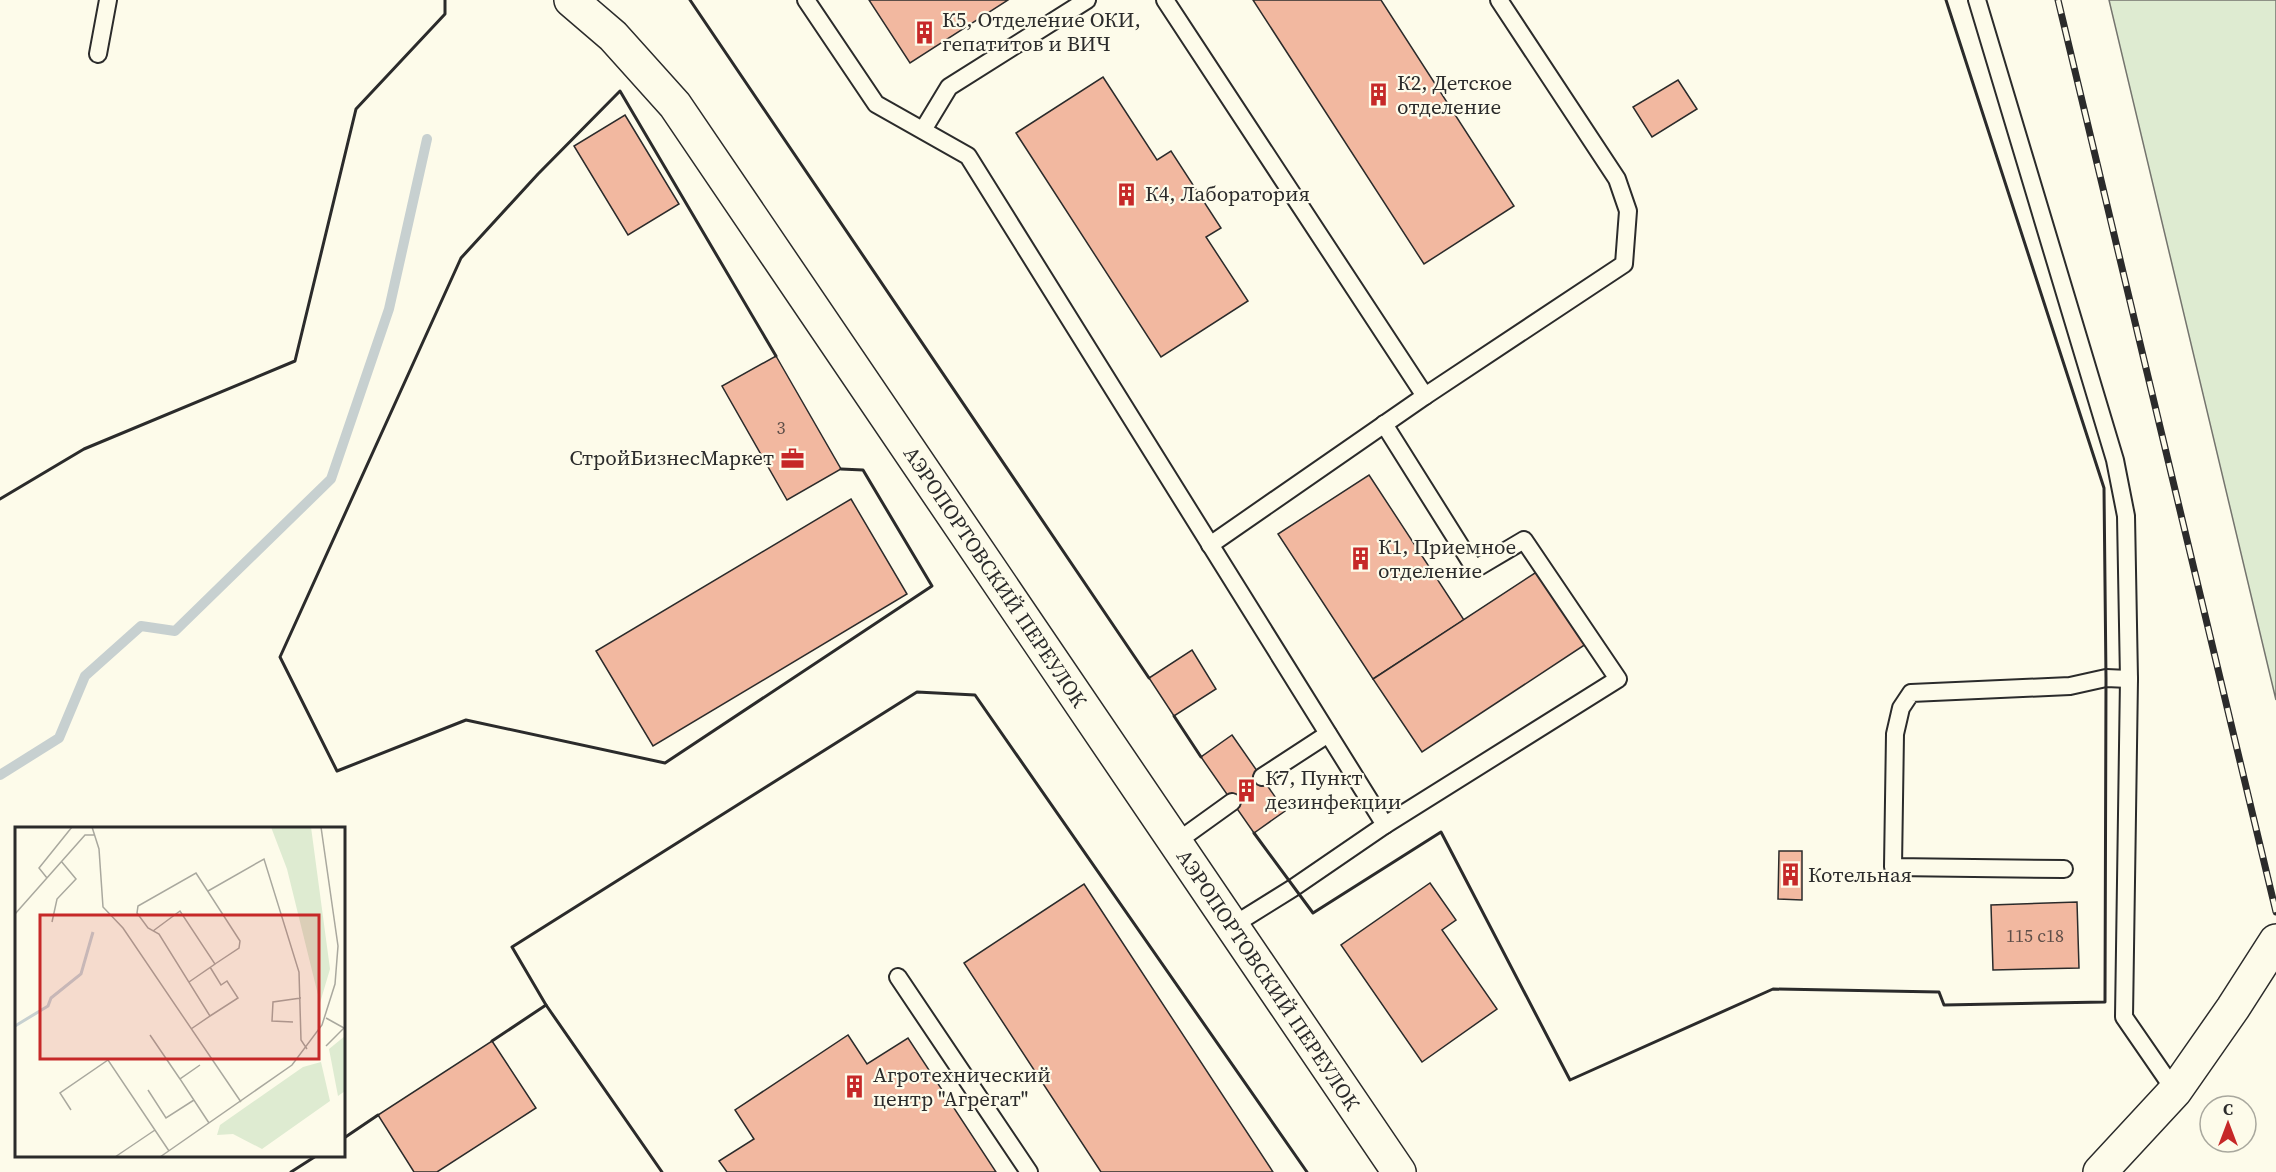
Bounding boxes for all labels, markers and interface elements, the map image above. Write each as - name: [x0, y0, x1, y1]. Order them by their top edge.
- place label: К5, Отделение ОКИ, гепатитов и ВИЧ: [942, 5, 1141, 58]
- building icon: К5, Отделение ОКИ, гепатитов и ВИЧ: [911, 19, 937, 45]
- place label: К2, Детское отделение: [1397, 68, 1512, 121]
- building icon: К2, Детское отделение: [1366, 82, 1392, 108]
- place label: К4, Лаборатория: [1145, 179, 1310, 208]
- building icon: К4, Лаборатория: [1114, 181, 1140, 207]
- house number: 3: [777, 415, 786, 440]
- street label: АЭРОПОРТОВСКИЙ ПЕРЕУЛОК: [897, 440, 1094, 713]
- place label: СтройБизнесМаркет: [570, 443, 774, 472]
- office icon: СтройБизнесМаркет: [779, 445, 805, 471]
- place label: К1, Приемное отделение: [1378, 532, 1516, 585]
- building icon: К1, Приемное отделение: [1347, 546, 1373, 572]
- place label: К7, Пункт дезинфекции: [1265, 763, 1401, 816]
- building icon: К7, Пункт дезинфекции: [1234, 777, 1260, 803]
- inset map: [15, 827, 345, 1157]
- street label: АЭРОПОРТОВСКИЙ ПЕРЕУЛОК: [1170, 843, 1367, 1116]
- place label: Котельная: [1808, 860, 1912, 889]
- building icon: Котельная: [1777, 862, 1803, 888]
- house number: 115 с18: [2006, 923, 2064, 948]
- place label: Агротехнический центр "Агрегат": [873, 1060, 1051, 1113]
- building icon: Агротехнический центр "Агрегат": [842, 1074, 868, 1100]
- north arrow: [2198, 1094, 2258, 1154]
- text: С: [2223, 1098, 2233, 1120]

